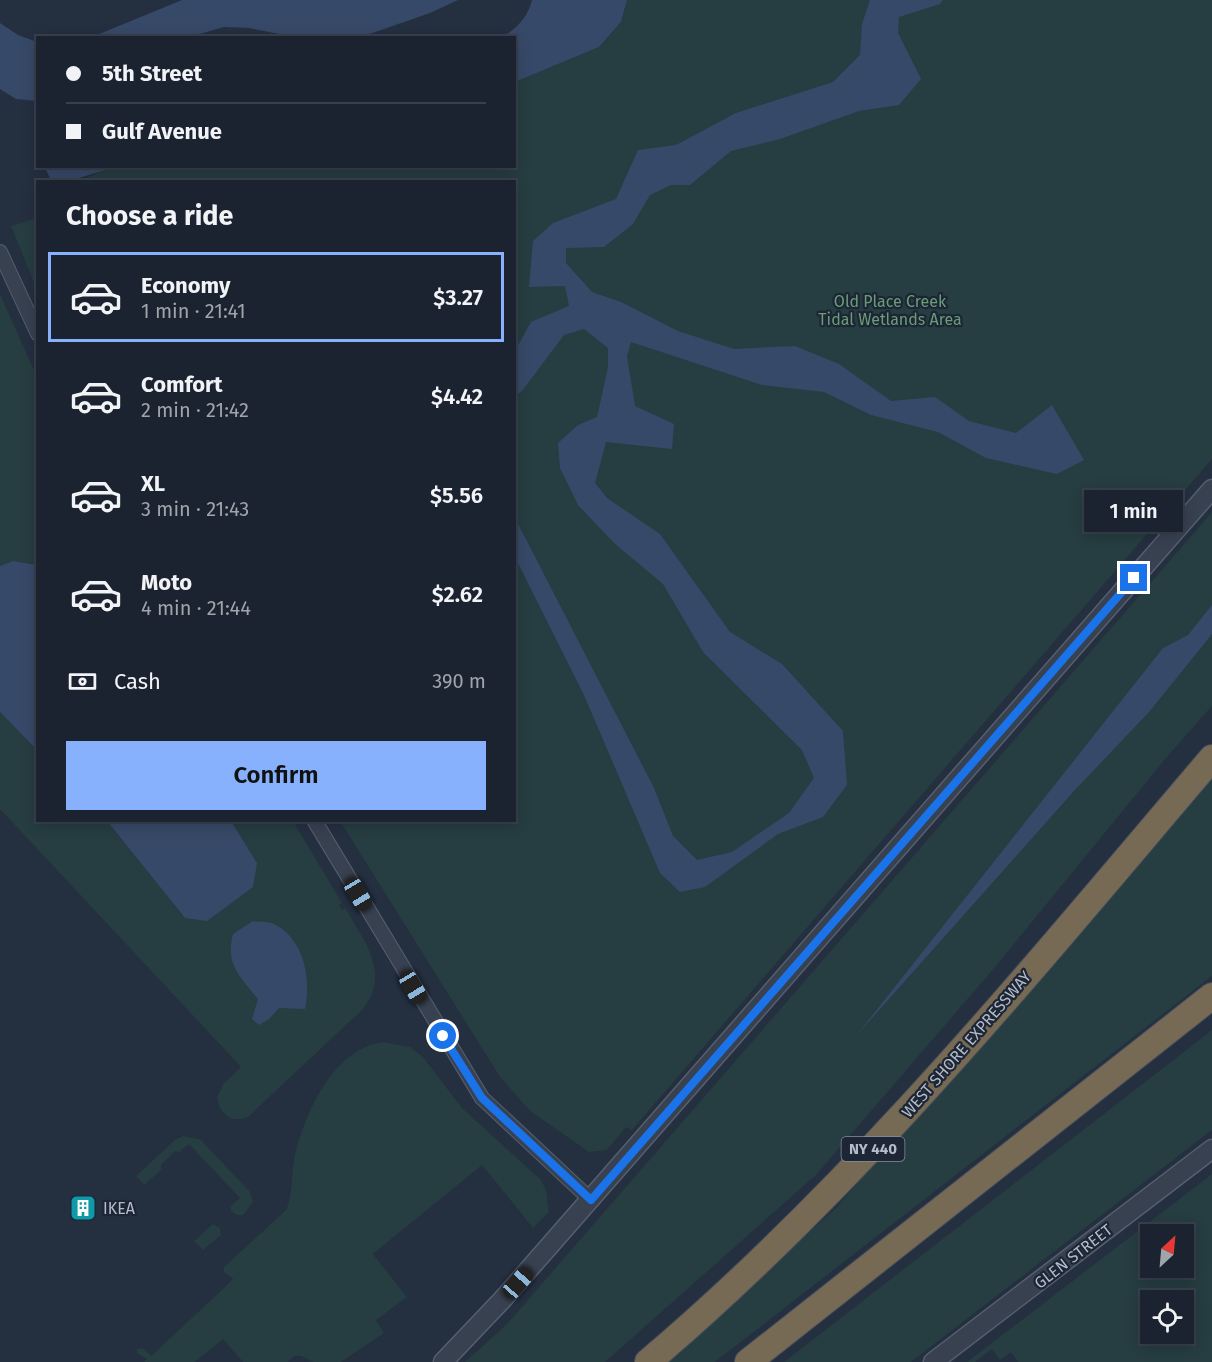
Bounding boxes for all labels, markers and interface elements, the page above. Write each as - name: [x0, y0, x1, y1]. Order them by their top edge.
- text: 5th Street: [102, 60, 202, 87]
- text: Gulf Avenue: [102, 118, 222, 145]
- text: Choose a ride: [66, 200, 233, 232]
- icon: car: [69, 270, 123, 324]
- text: Economy: [141, 272, 230, 299]
- text: $3.27: [433, 284, 483, 311]
- park label: Old Place Creek Tidal Wetlands Area: [818, 292, 962, 329]
- text: 1 min · 21:41: [141, 299, 246, 323]
- icon: car: [69, 369, 123, 423]
- text: Comfort: [141, 371, 222, 398]
- text: $4.42: [431, 383, 483, 410]
- text: 2 min · 21:42: [141, 398, 249, 422]
- icon: car: [69, 468, 123, 522]
- text: XL: [141, 470, 165, 497]
- text: $5.56: [430, 482, 483, 509]
- callout: 1 min: [1084, 491, 1184, 533]
- text: 3 min · 21:43: [141, 497, 249, 521]
- text: 1 min: [1109, 499, 1158, 523]
- route end: [1120, 564, 1147, 591]
- icon: car: [69, 567, 123, 621]
- text: Moto: [141, 569, 192, 596]
- text: $2.62: [432, 581, 483, 608]
- text: 4 min · 21:44: [141, 596, 251, 620]
- icon: cash: [66, 665, 99, 698]
- text: Cash: [114, 668, 161, 695]
- text: 390 m: [432, 669, 486, 693]
- button: Confirm: [66, 741, 486, 810]
- car: [341, 874, 375, 914]
- car: [396, 967, 430, 1007]
- street label: WEST SHORE EXPRESSWAY: [898, 967, 1035, 1121]
- route start: [429, 1022, 456, 1049]
- road number: NY 440: [842, 1137, 904, 1161]
- building icon: IKEA: [68, 1193, 98, 1223]
- place label: IKEA: [103, 1199, 136, 1218]
- street label: GLEN STREET: [1031, 1220, 1117, 1293]
- north arrow: [1140, 1224, 1194, 1278]
- map controls: [1140, 1224, 1194, 1344]
- car: [499, 1264, 537, 1302]
- button: locate: [1140, 1290, 1194, 1344]

